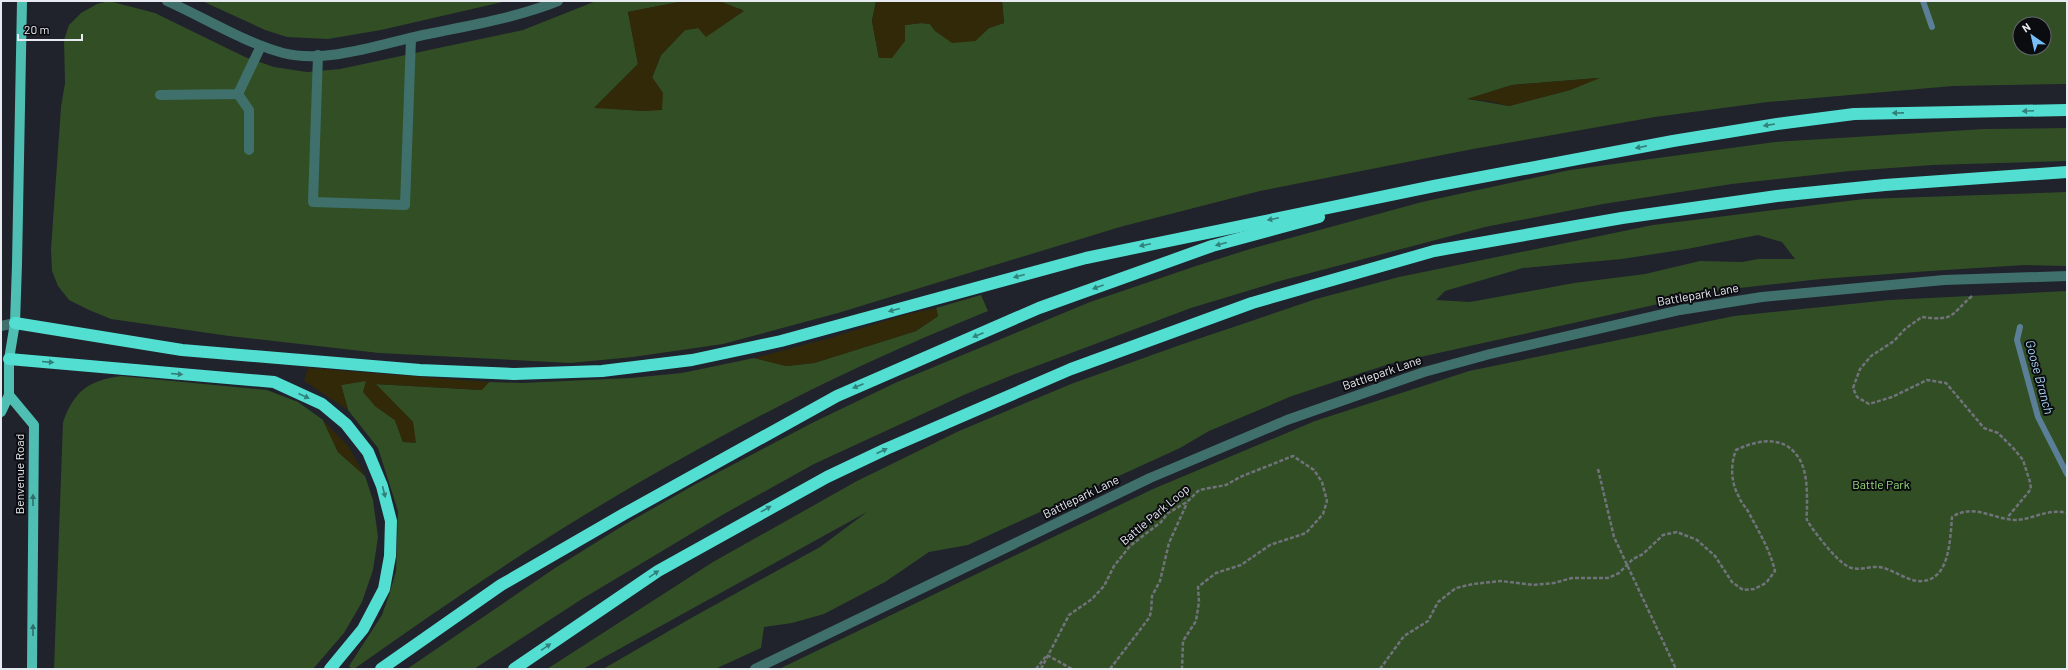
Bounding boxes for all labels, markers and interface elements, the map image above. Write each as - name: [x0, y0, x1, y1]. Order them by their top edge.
- scale bar: [18, 16, 82, 42]
- north arrow: [2012, 16, 2052, 56]
- text: N: [2019, 20, 2033, 35]
- text: 20 m: [24, 22, 50, 36]
- one-way arrow: [2021, 108, 2034, 114]
- one-way arrow: [1892, 110, 1904, 117]
- one-way arrow: [1763, 122, 1775, 128]
- one-way arrow: [1634, 144, 1647, 150]
- one-way arrow: [1267, 217, 1279, 223]
- one-way arrow: [1215, 241, 1227, 247]
- one-way arrow: [1139, 243, 1152, 249]
- one-way arrow: [1013, 273, 1025, 279]
- street label: Battlepark Lane: [1656, 280, 1740, 308]
- one-way arrow: [1092, 284, 1104, 290]
- one-way arrow: [888, 308, 900, 314]
- one-way arrow: [972, 332, 983, 338]
- water label: Goose Branch: [2022, 338, 2058, 416]
- street label: Battlepark Lane: [1340, 352, 1423, 392]
- one-way arrow: [42, 359, 54, 365]
- one-way arrow: [171, 370, 183, 377]
- one-way arrow: [852, 384, 864, 390]
- one-way arrow: [299, 393, 310, 399]
- street label: Benvenue Road: [12, 434, 26, 514]
- one-way arrow: [877, 448, 888, 454]
- street label: Battlepark Lane: [1040, 472, 1121, 521]
- park label: Battle Park: [1852, 477, 1910, 491]
- street label: Battle Park Loop: [1117, 481, 1192, 547]
- one-way arrow: [381, 486, 387, 498]
- one-way arrow: [30, 493, 36, 506]
- one-way arrow: [760, 506, 772, 512]
- one-way arrow: [648, 570, 659, 578]
- one-way arrow: [30, 623, 36, 636]
- one-way arrow: [541, 643, 551, 651]

